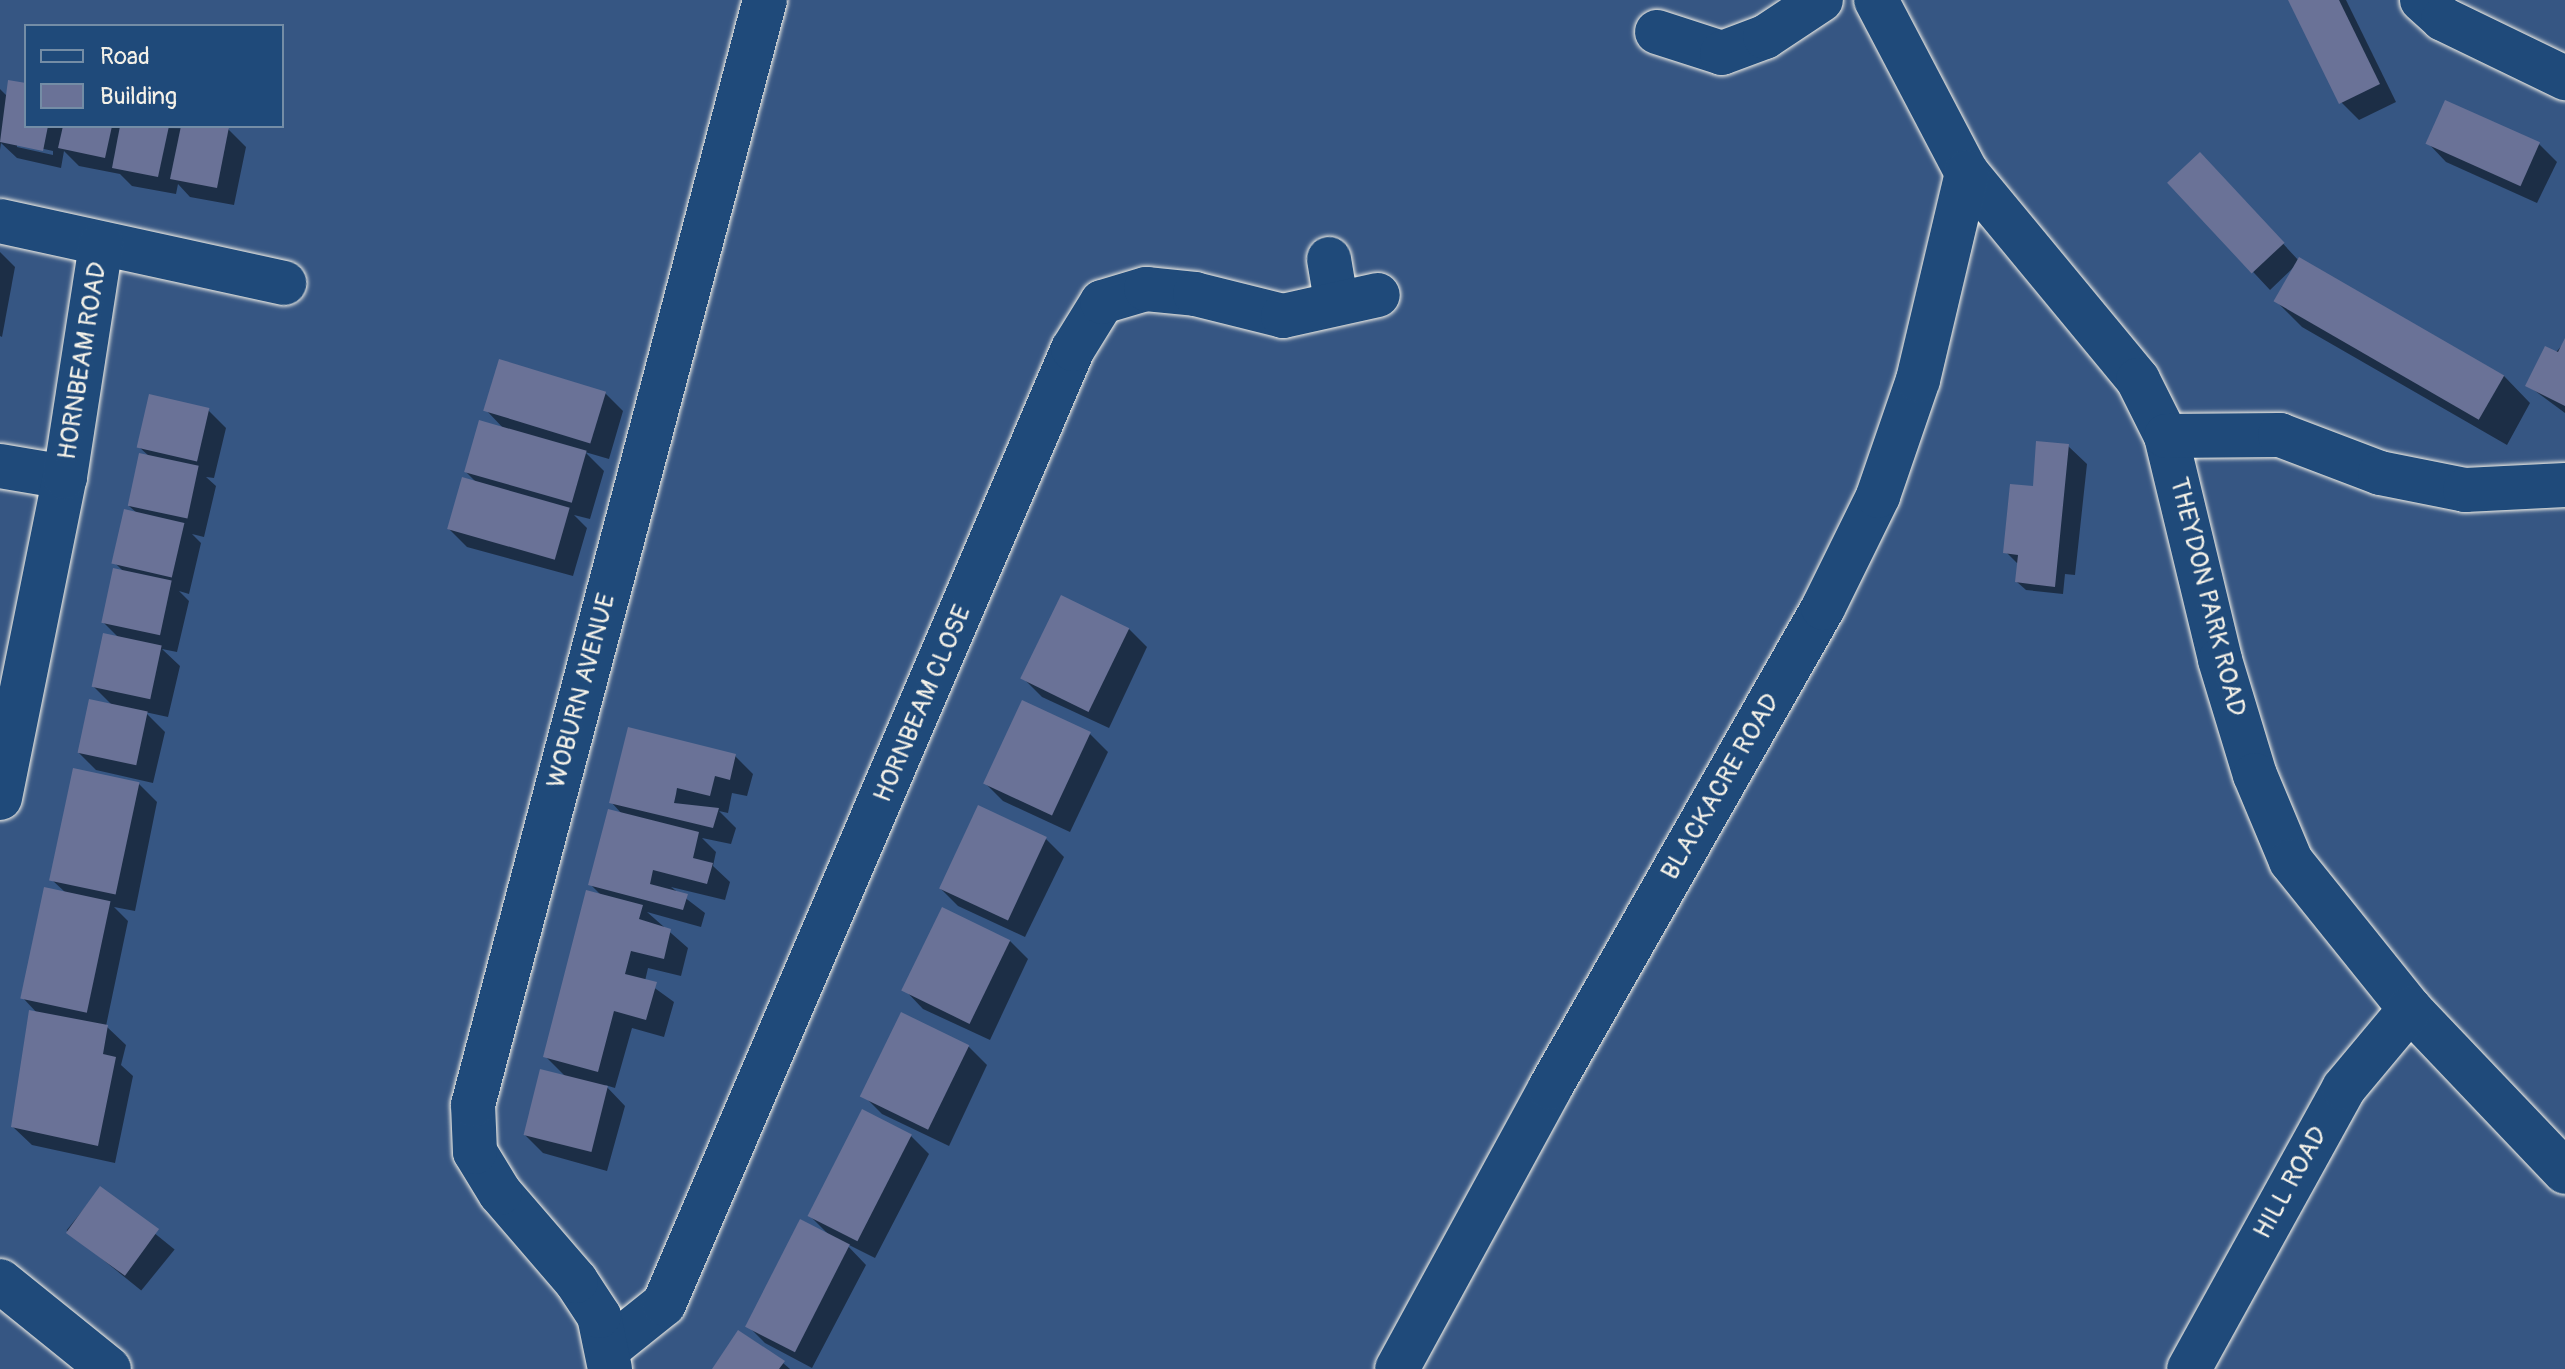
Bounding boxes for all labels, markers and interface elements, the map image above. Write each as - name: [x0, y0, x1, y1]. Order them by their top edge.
- legend: [24, 24, 284, 128]
- text: Road: [100, 42, 150, 71]
- text: Building: [100, 82, 177, 111]
- street label: HORNBEAM ROAD: [52, 260, 114, 462]
- street label: THEYDON PARK ROAD: [2162, 474, 2252, 720]
- street label: WOBURN AVENUE: [541, 590, 623, 792]
- street label: HORNBEAM CLOSE: [867, 601, 979, 807]
- street label: BLACKACRE ROAD: [1655, 688, 1787, 886]
- street label: HILL ROAD: [2247, 1121, 2335, 1245]

